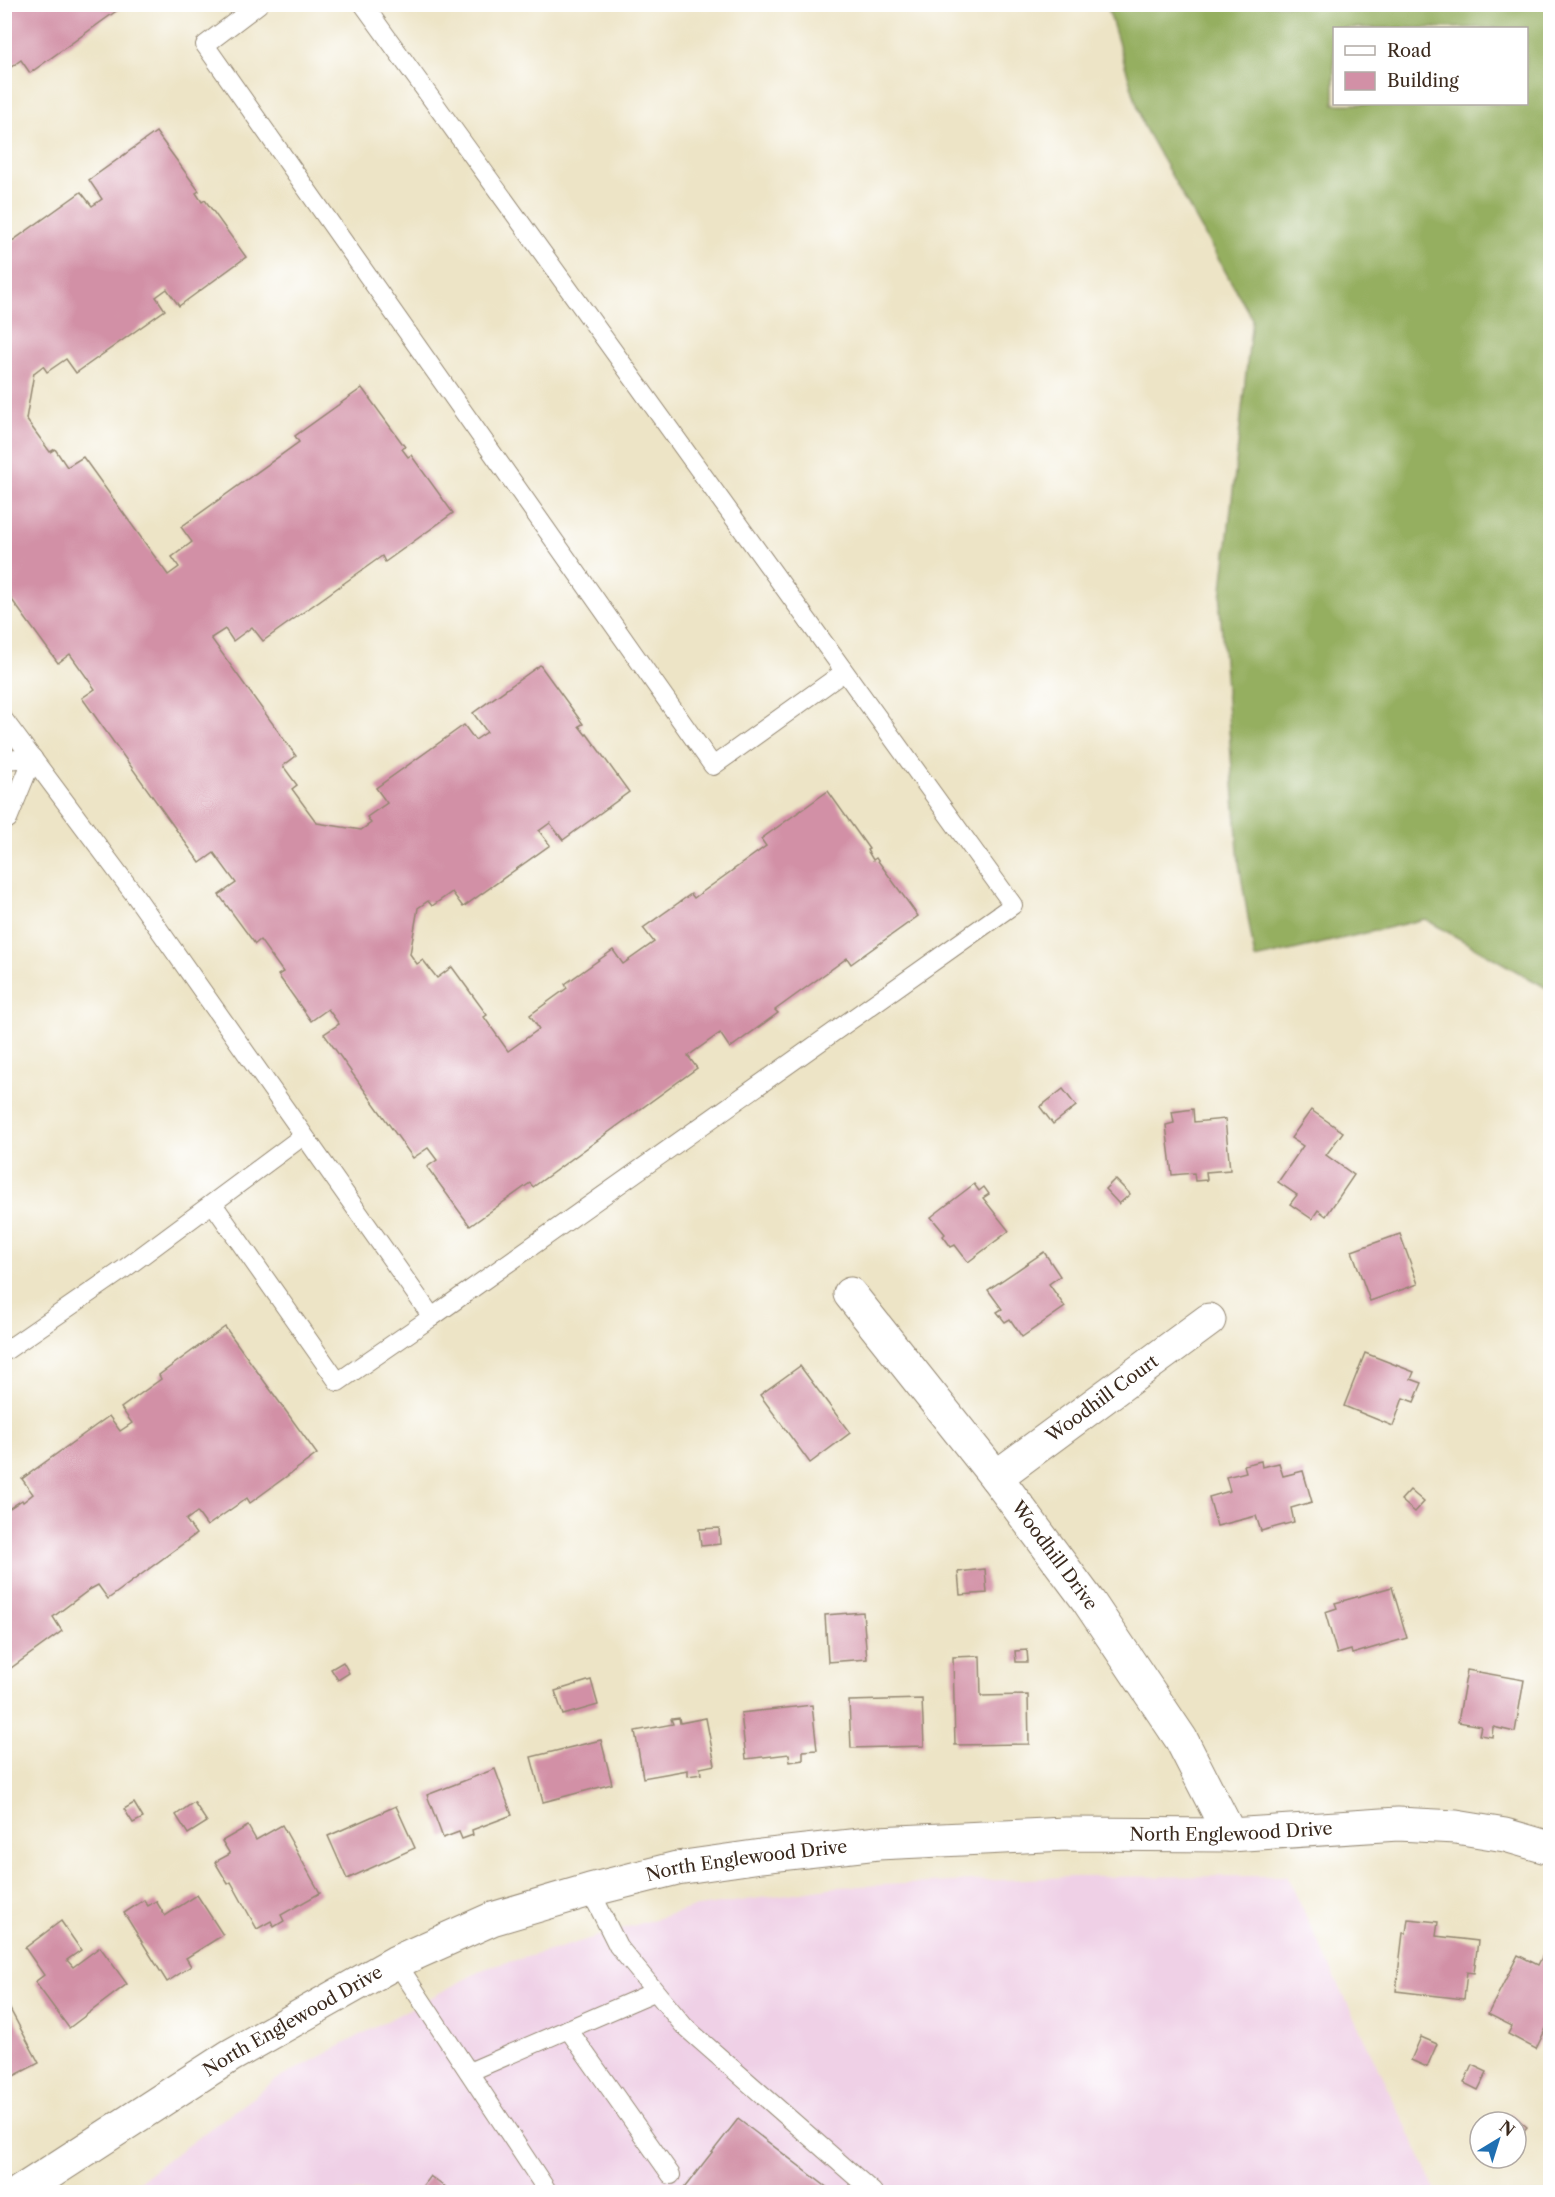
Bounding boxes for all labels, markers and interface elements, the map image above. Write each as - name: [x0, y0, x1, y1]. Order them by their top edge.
- legend: [1333, 27, 1528, 105]
- text: Road: [1387, 40, 1432, 62]
- text: Building: [1387, 70, 1459, 92]
- street label: Woodhill Court: [1041, 1350, 1163, 1448]
- street label: Woodhill Drive: [1006, 1496, 1102, 1614]
- street label: North Englewood Drive: [1130, 1817, 1333, 1846]
- street label: North Englewood Drive: [644, 1836, 848, 1886]
- street label: North Englewood Drive: [199, 1961, 386, 2081]
- north arrow: [1468, 2110, 1528, 2170]
- text: N: [1496, 2116, 1519, 2140]

